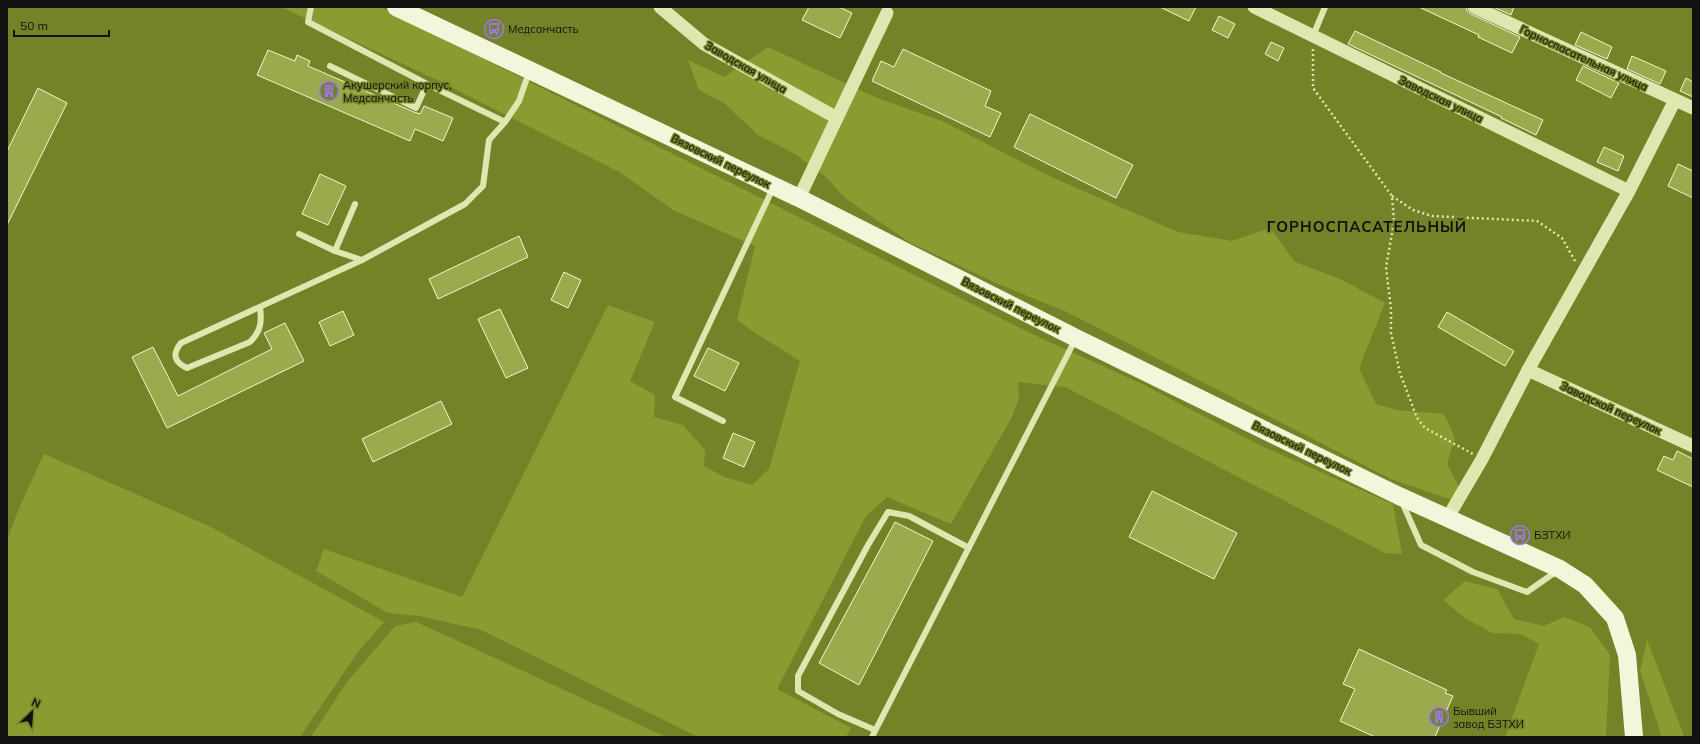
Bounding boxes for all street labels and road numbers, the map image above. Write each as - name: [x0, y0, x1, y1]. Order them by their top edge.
- street label: Горноспасательная улица: [1518, 22, 1650, 94]
- street label: Заводская улица: [703, 38, 789, 96]
- street label: Заводская улица: [1396, 72, 1486, 126]
- street label: Вязовский переулок: [669, 131, 773, 191]
- street label: Вязовский переулок: [959, 274, 1063, 336]
- street label: Заводской переулок: [1558, 378, 1664, 438]
- street label: Вязовский переулок: [1250, 418, 1354, 478]

